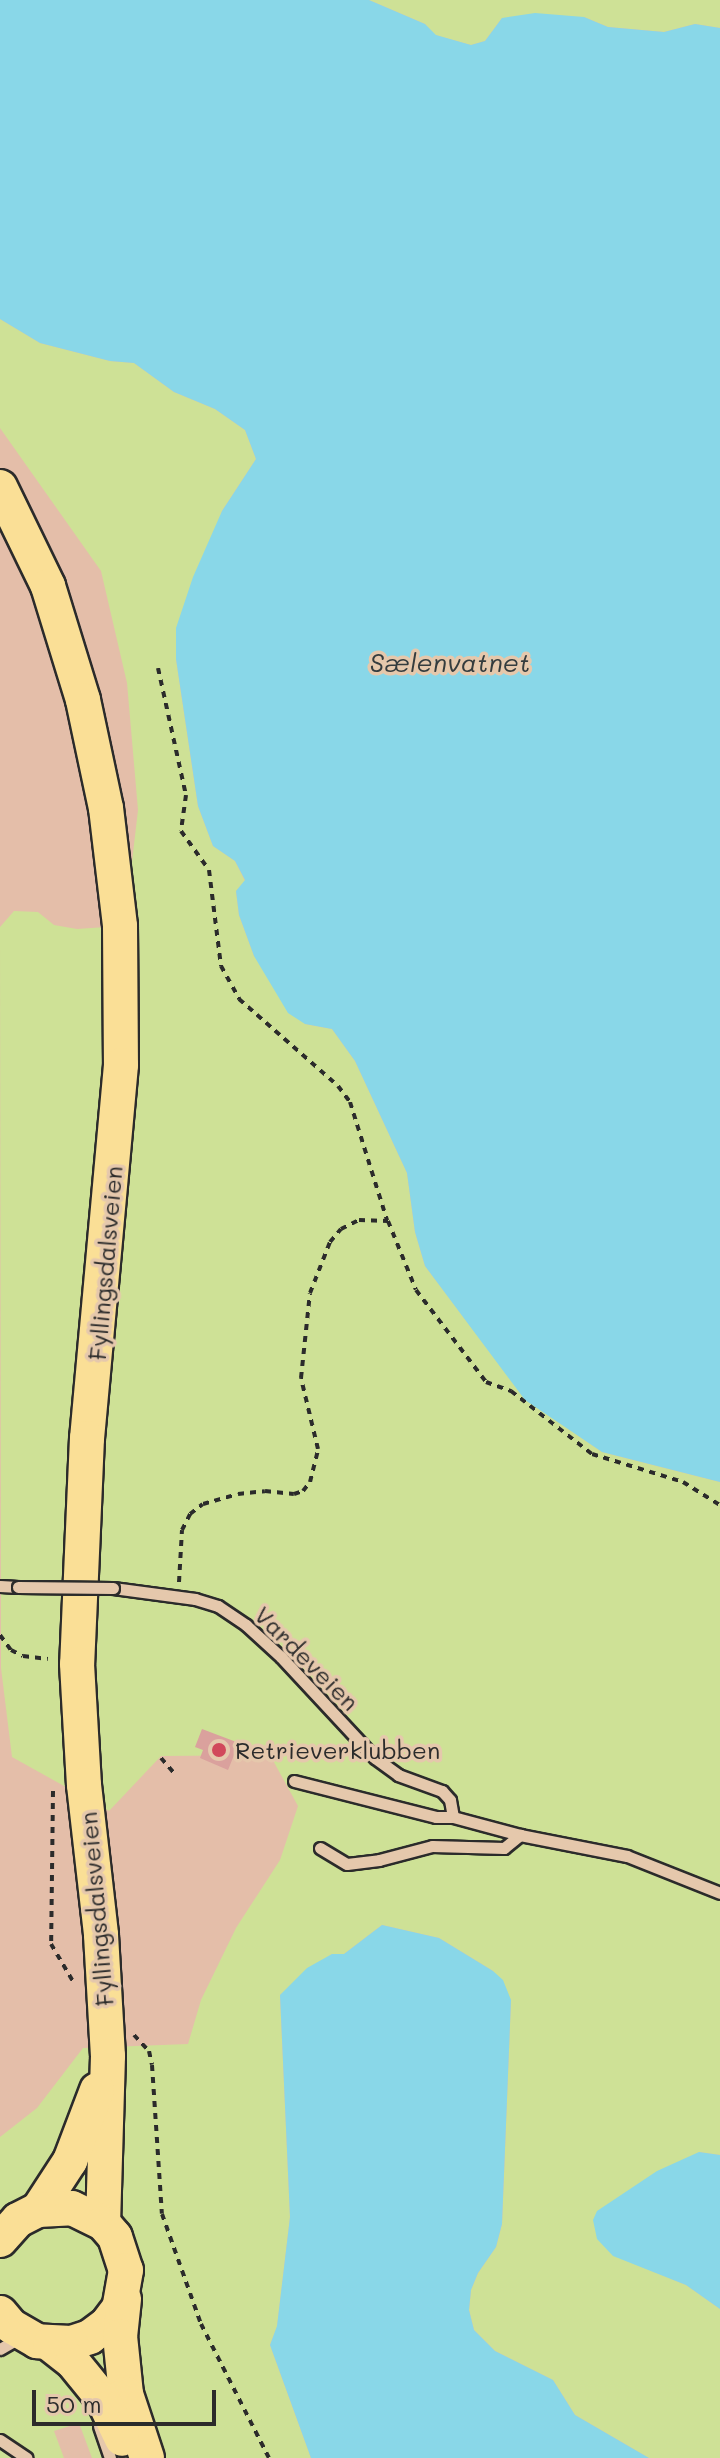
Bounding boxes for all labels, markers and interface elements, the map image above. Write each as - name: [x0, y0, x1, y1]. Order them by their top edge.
- water label: Sælenvatnet: [370, 647, 530, 679]
- street label: Fyllingsdalsveien: [82, 1165, 128, 1361]
- street label: Vardeveien: [249, 1600, 365, 1716]
- place label: Retrieverklubben: [235, 1736, 440, 1764]
- marker: Retrieverklubben: [210, 1741, 228, 1759]
- street label: Fyllingsdalsveien: [73, 1811, 119, 2007]
- scale bar: [36, 2374, 220, 2424]
- text: 50 m: [46, 2388, 102, 2419]

